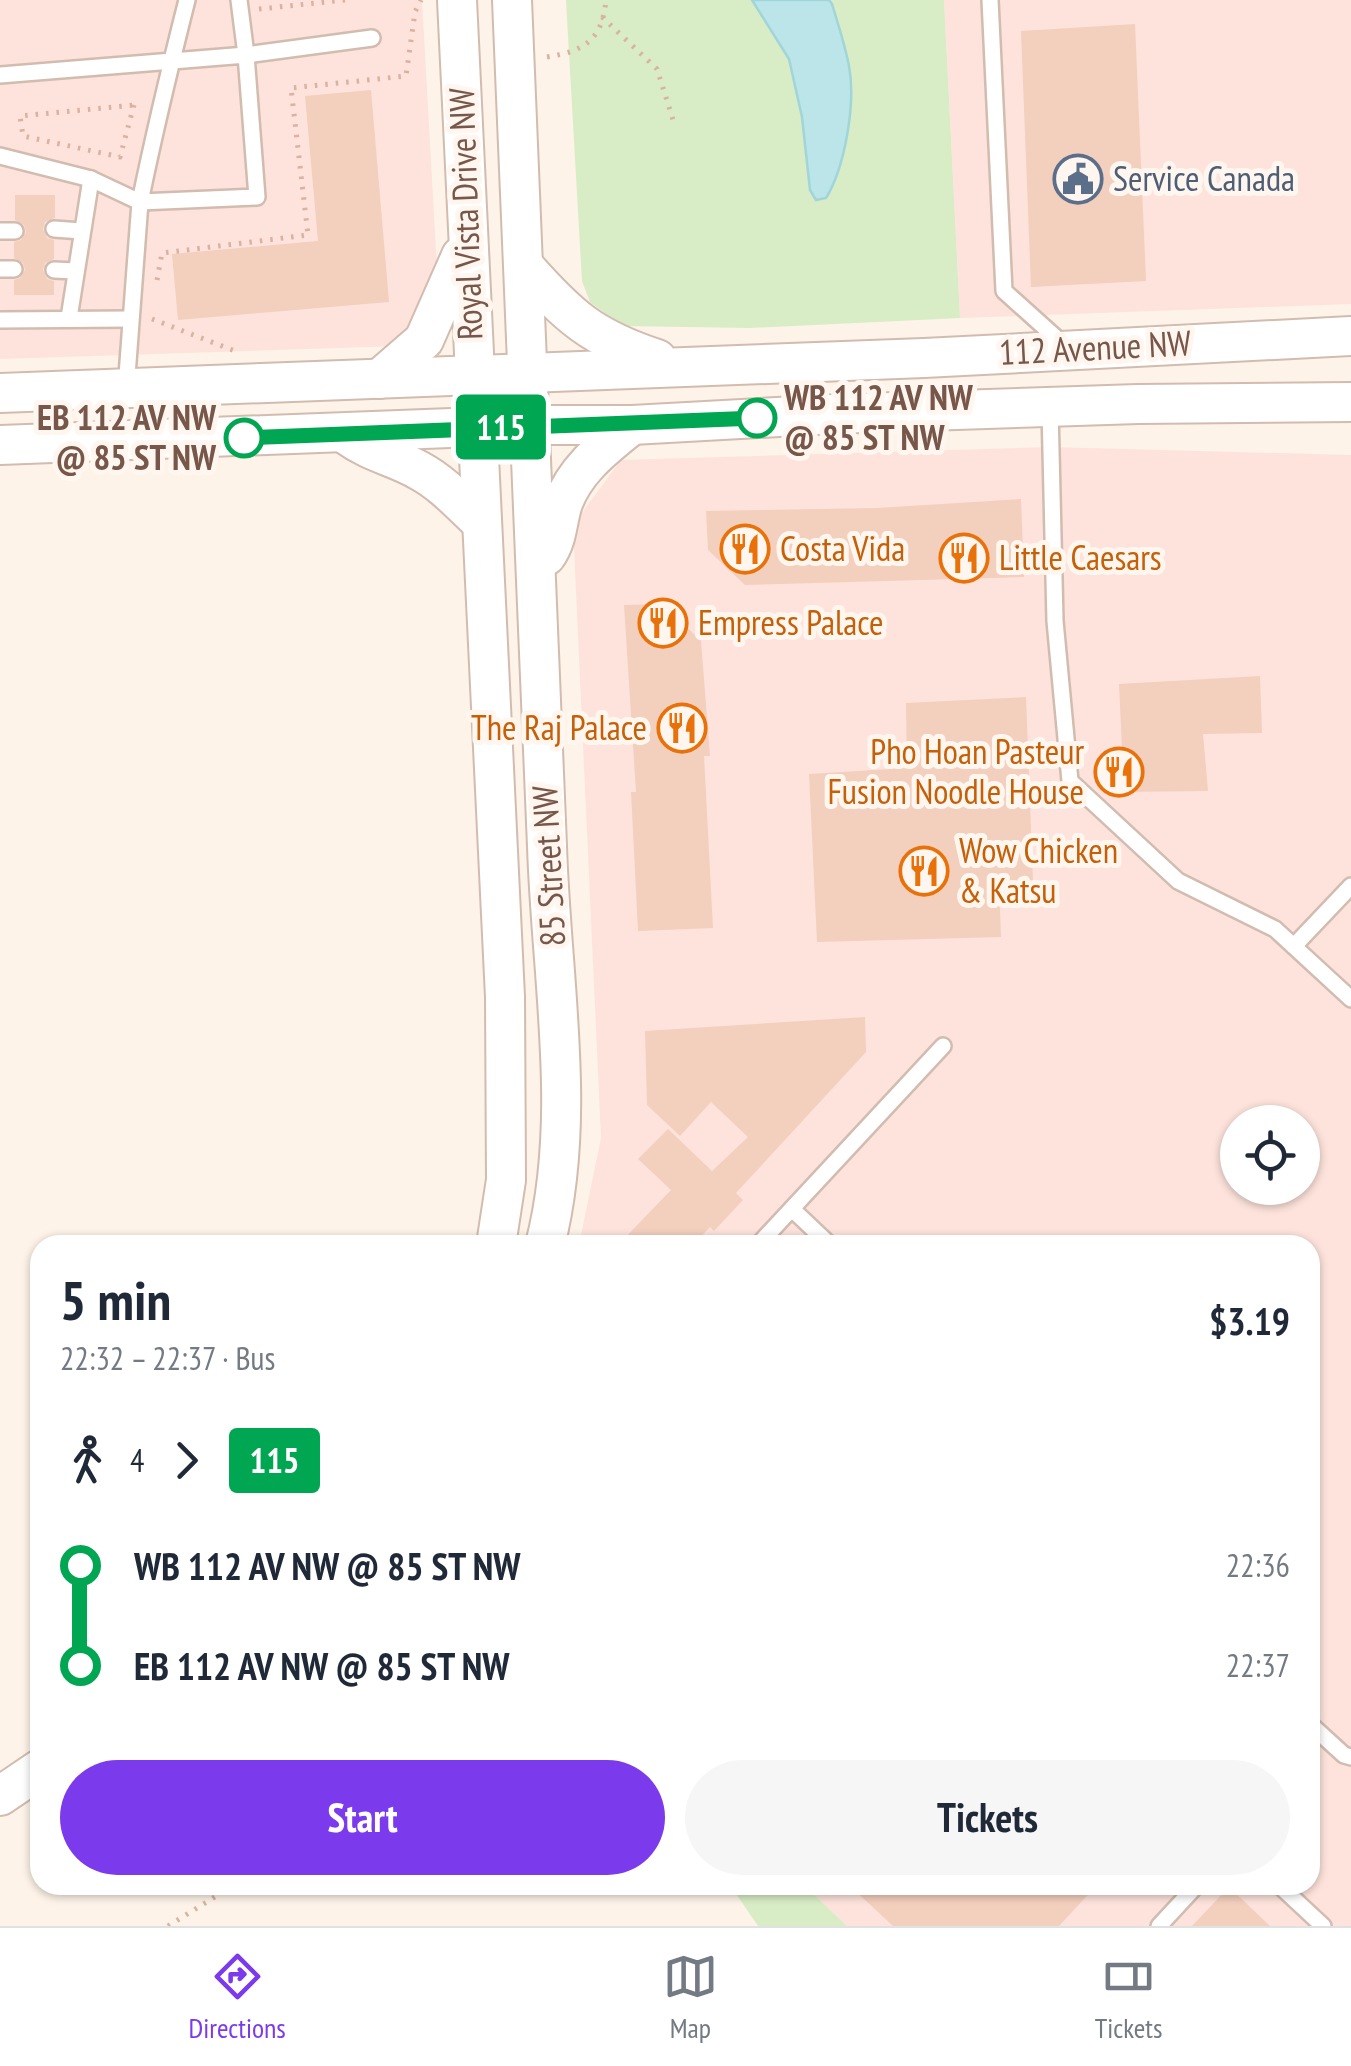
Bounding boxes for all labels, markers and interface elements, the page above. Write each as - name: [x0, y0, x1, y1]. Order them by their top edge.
- street label: Royal Vista Drive NW: [438, 87, 492, 341]
- public building icon: Service Canada: [1052, 153, 1104, 205]
- place label: Service Canada: [1113, 155, 1295, 201]
- street label: 112 Avenue NW: [998, 319, 1193, 375]
- place label: WB 112 AV NW @ 85 ST NW: [783, 374, 974, 460]
- place label: EB 112 AV NW @ 85 ST NW: [37, 394, 217, 480]
- line badge: 115: [444, 394, 558, 460]
- marker: WB 112 AV NW @ 85 ST NW: [738, 399, 776, 437]
- text: 115: [476, 404, 526, 450]
- marker: EB 112 AV NW @ 85 ST NW: [225, 419, 263, 457]
- restaurant icon: Costa Vida: [719, 523, 771, 575]
- place label: Costa Vida: [780, 525, 905, 571]
- restaurant icon: Little Caesars: [938, 532, 990, 584]
- place label: Little Caesars: [999, 534, 1162, 580]
- restaurant icon: Empress Palace: [637, 597, 689, 649]
- place label: Empress Palace: [698, 599, 883, 645]
- restaurant icon: The Raj Palace: [656, 702, 708, 754]
- place label: The Raj Palace: [471, 704, 647, 750]
- place label: Pho Hoan Pasteur Fusion Noodle House: [827, 728, 1084, 814]
- restaurant icon: Pho Hoan Pasteur Fusion Noodle House: [1093, 746, 1145, 798]
- street label: 85 Street NW: [521, 784, 575, 948]
- place label: Wow Chicken & Katsu: [959, 827, 1118, 913]
- restaurant icon: Wow Chicken & Katsu: [898, 845, 950, 897]
- map controls: [1220, 1105, 1320, 1205]
- button: locate: [1220, 1105, 1320, 1205]
- text: 5 min: [60, 1264, 171, 1335]
- text: $3.19: [1209, 1296, 1290, 1345]
- text: 22:32 – 22:37 · Bus: [60, 1337, 275, 1379]
- icon: walk: [60, 1433, 115, 1488]
- icon: forward: [159, 1433, 214, 1488]
- text: 115: [249, 1437, 300, 1483]
- text: 4: [130, 1439, 144, 1481]
- text: WB 112 AV NW @ 85 ST NW: [134, 1541, 520, 1590]
- text: 22:36: [1226, 1544, 1290, 1586]
- text: EB 112 AV NW @ 85 ST NW: [134, 1641, 510, 1690]
- text: 22:37: [1226, 1644, 1290, 1686]
- button: Start: [60, 1760, 665, 1875]
- button: Tickets: [685, 1760, 1290, 1875]
- tab: Directions: [188, 1949, 286, 2046]
- tab: Map: [663, 1949, 718, 2046]
- tab: Tickets: [1095, 1949, 1163, 2046]

